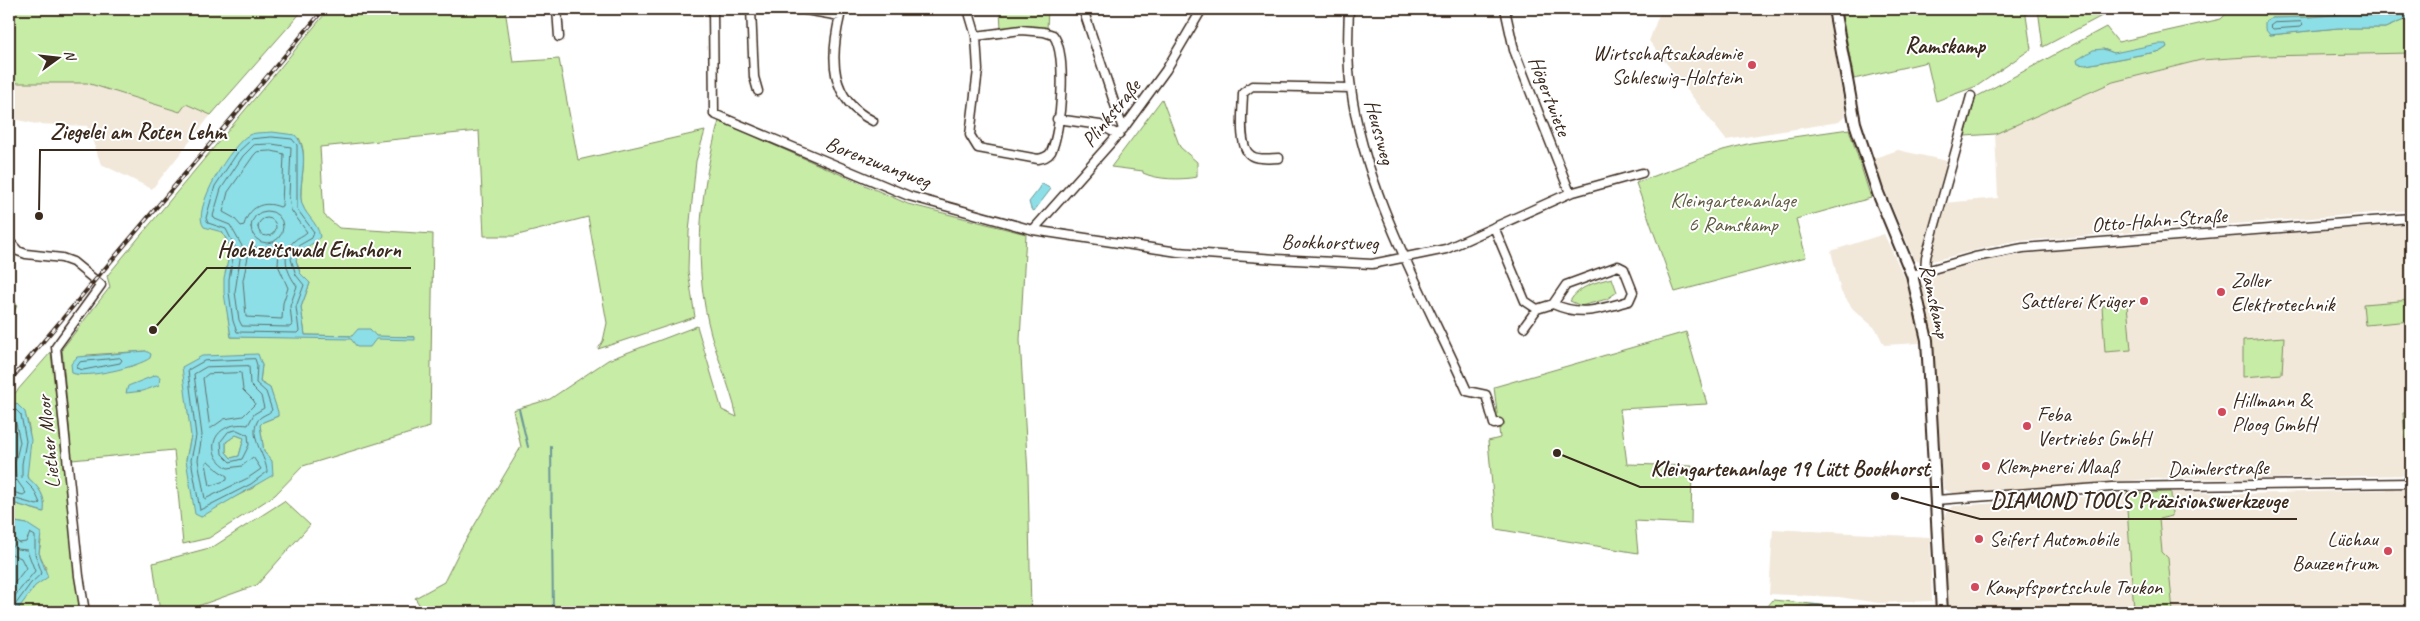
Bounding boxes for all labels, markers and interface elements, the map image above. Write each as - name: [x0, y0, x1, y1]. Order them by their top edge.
- north arrow: [32, 32, 82, 82]
- district label: Ramskamp: [1905, 32, 1987, 60]
- place label: Wirtschaftsakademie Schleswig-Holstein: [1593, 40, 1744, 90]
- text: N: [61, 48, 80, 63]
- street label: Högertwiete: [1523, 52, 1578, 142]
- marker: Wirtschaftsakademie Schleswig-Holstein: [1746, 59, 1758, 71]
- street label: Plinkstraße: [1076, 72, 1148, 152]
- street label: Heussweg: [1359, 97, 1401, 169]
- callout: Ziegelei am Roten Lehm: [40, 113, 237, 150]
- text: Ziegelei am Roten Lehm: [50, 118, 228, 146]
- street label: Borenzwangweg: [822, 130, 936, 194]
- park label: Kleingartenanlage 6 Ramskamp: [1670, 187, 1798, 237]
- street label: Otto-Hahn-Straße: [2090, 202, 2230, 238]
- street label: Bookhorstweg: [1281, 228, 1380, 256]
- callout: Hochzeitswald Elmshorn: [207, 231, 411, 268]
- text: Hochzeitswald Elmshorn: [217, 236, 402, 264]
- street label: Ramskamp: [1914, 262, 1956, 341]
- place label: Zoller Elektrotechnik: [2231, 267, 2336, 317]
- marker: Zoller Elektrotechnik: [2215, 286, 2227, 298]
- place label: Sattlerei Krüger: [2020, 288, 2135, 314]
- marker: Sattlerei Krüger: [2138, 295, 2150, 307]
- place label: Hillmann & Ploog GmbH: [2232, 387, 2319, 437]
- street label: Liether Moor: [30, 392, 66, 490]
- place label: Feba Vertriebs GmbH: [2037, 401, 2154, 451]
- marker: Hillmann & Ploog GmbH: [2216, 406, 2228, 418]
- marker: Feba Vertriebs GmbH: [2021, 420, 2033, 432]
- callout: Kleingartenanlage 19 Lütt Bookhorst: [1640, 450, 1939, 487]
- place label: Klempnerei Maaß: [1996, 453, 2121, 479]
- street label: Daimlerstraße: [2167, 454, 2271, 482]
- text: Kleingartenanlage 19 Lütt Bookhorst: [1650, 455, 1932, 483]
- marker: Klempnerei Maaß: [1980, 460, 1992, 472]
- callout: DIAMOND TOOLS Präzisionswerkzeuge: [1980, 482, 2297, 519]
- text: DIAMOND TOOLS Präzisionswerkzeuge: [1991, 487, 2290, 515]
- place label: Seifert Automobile: [1989, 526, 2119, 552]
- place label: Lüchau Bauzentrum: [2292, 526, 2379, 576]
- marker: Seifert Automobile: [1973, 533, 1985, 545]
- marker: Lüchau Bauzentrum: [2382, 545, 2394, 557]
- place label: Kampfsportschule Toukon: [1985, 574, 2163, 600]
- marker: Kampfsportschule Toukon: [1969, 581, 1981, 593]

